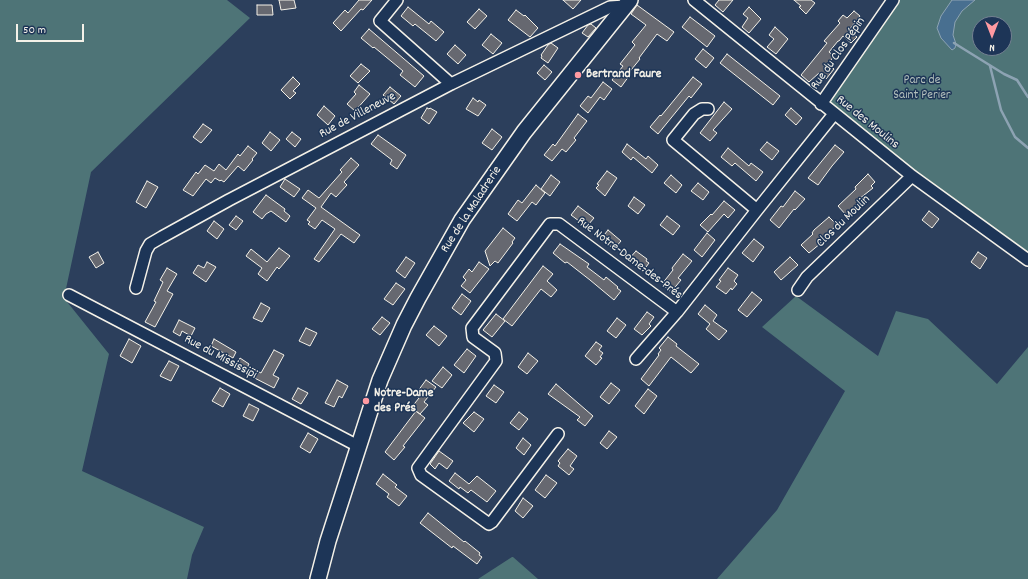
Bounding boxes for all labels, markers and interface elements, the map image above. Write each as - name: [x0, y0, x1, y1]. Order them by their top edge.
- street label: Rue du Clos Pépin: [808, 15, 870, 93]
- scale bar: [18, 16, 86, 42]
- north arrow: [972, 16, 1012, 56]
- text: 50 m: [23, 22, 46, 39]
- text: N: [989, 39, 995, 55]
- place label: Bertrand Faure: [586, 67, 662, 83]
- marker: Bertrand Faure: [573, 70, 583, 80]
- park label: Parc de Saint Perier: [893, 73, 951, 104]
- street label: Rue de Villeneuve: [317, 89, 399, 143]
- street label: Rue des Moulins: [832, 93, 902, 153]
- street label: Rue de la Maladrerie: [438, 164, 506, 256]
- street label: Clos du Moulin: [814, 192, 874, 252]
- street label: Rue Notre-Dame-des-Prés: [573, 214, 685, 304]
- street label: Rue du Mississipi: [181, 332, 259, 384]
- place label: Notre-Dame des Prés: [374, 386, 433, 417]
- marker: Notre-Dame des Prés: [361, 396, 371, 406]

